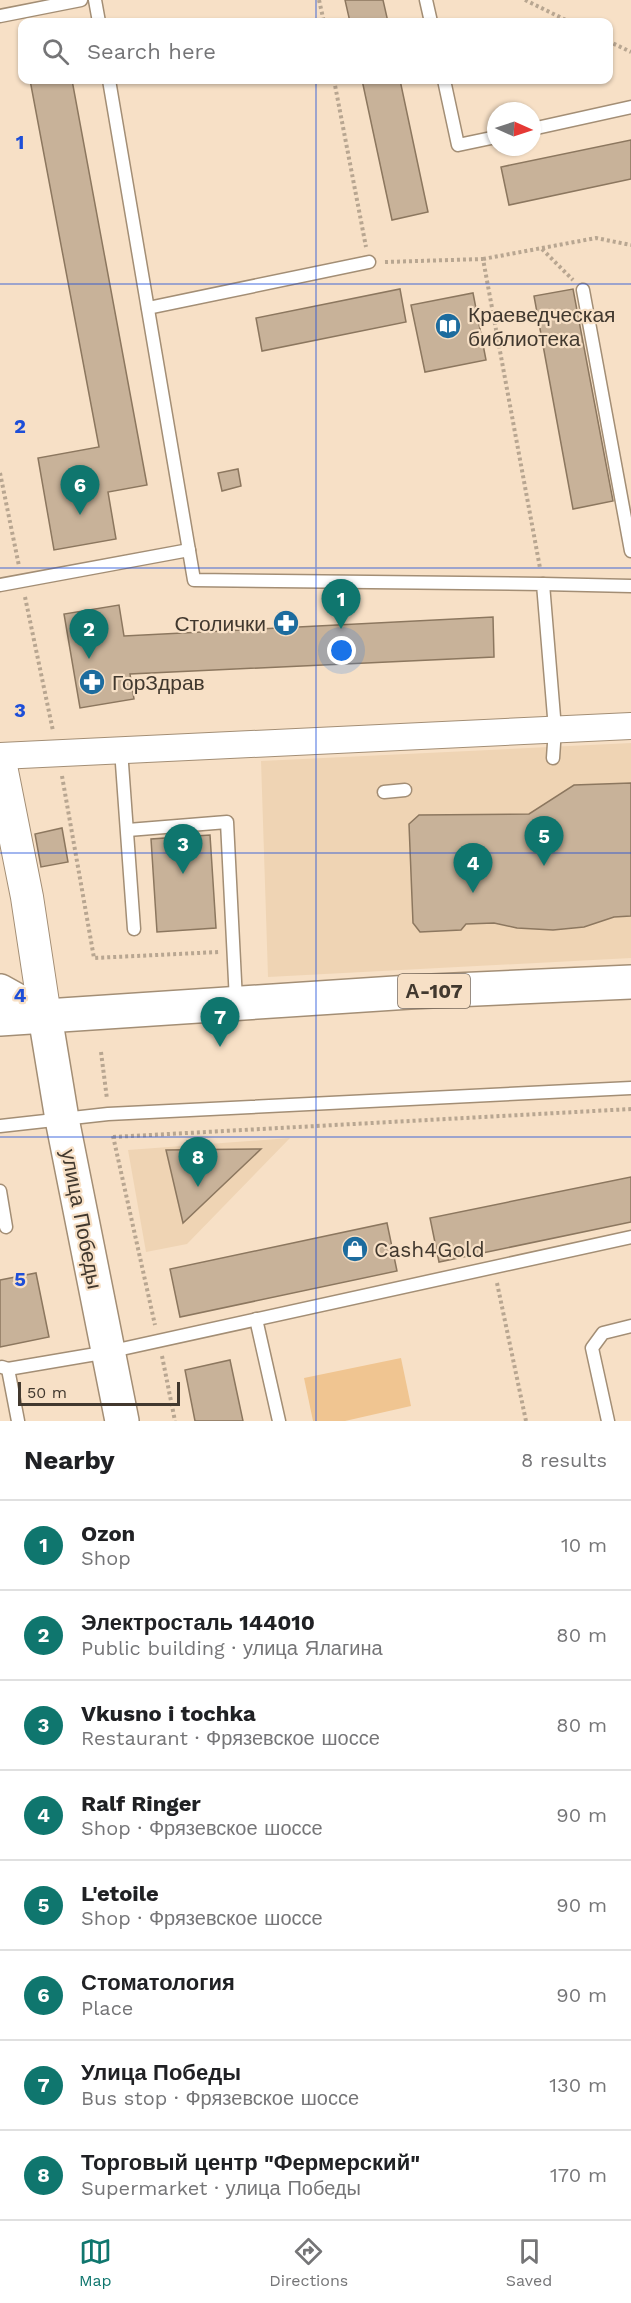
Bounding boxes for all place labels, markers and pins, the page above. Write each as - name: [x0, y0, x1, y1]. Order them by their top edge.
- place label: Краеведческая библиотека: [468, 302, 615, 351]
- library icon: Краеведческая библиотека: [433, 311, 463, 341]
- pin: 6: [60, 466, 100, 515]
- pin: 1: [322, 580, 360, 629]
- pharmacy icon: Столички: [271, 608, 301, 638]
- pin: 2: [70, 610, 109, 659]
- place label: Столички: [174, 611, 266, 636]
- pharmacy icon: ГорЗдрав: [77, 667, 107, 697]
- place label: ГорЗдрав: [112, 670, 205, 695]
- pin: 5: [524, 816, 564, 866]
- pin: 3: [164, 824, 202, 874]
- pin: 4: [454, 844, 492, 893]
- pin: 7: [200, 998, 240, 1047]
- pin: 8: [178, 1138, 218, 1187]
- shop icon: Cash4Gold: [340, 1234, 370, 1264]
- place label: Cash4Gold: [374, 1237, 485, 1262]

